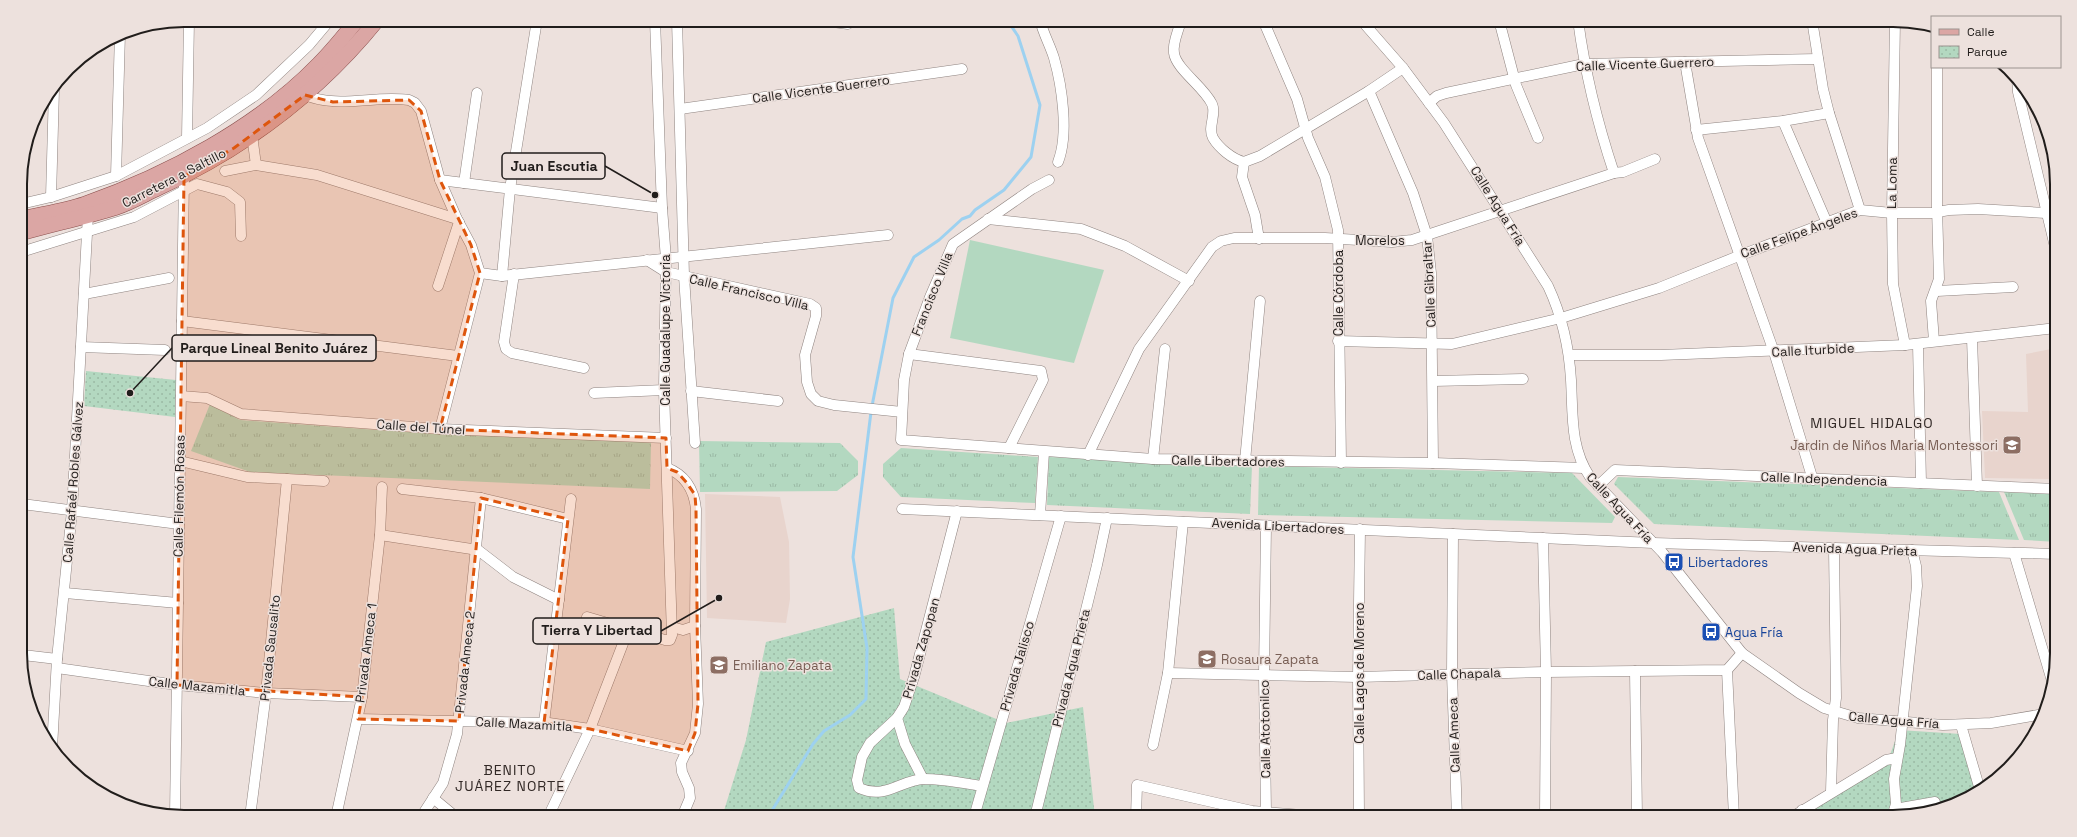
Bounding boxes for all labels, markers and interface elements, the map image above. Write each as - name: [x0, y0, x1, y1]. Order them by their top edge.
- legend: [1931, 16, 2061, 68]
- text: Calle: [1967, 24, 1995, 40]
- text: Parque: [1967, 44, 2007, 60]
- street label: Calle Vicente Guerrero: [1575, 53, 1715, 75]
- street label: Calle Vicente Guerrero: [751, 71, 891, 107]
- street label: Carretera a Saltillo: [119, 144, 229, 212]
- callout: Juan Escutia: [502, 153, 605, 179]
- text: Juan Escutia: [510, 157, 598, 175]
- street label: La Loma: [1883, 157, 1901, 209]
- street label: Calle Agua Fría: [1467, 163, 1530, 250]
- street label: Calle Felipe Ángeles: [1738, 204, 1860, 262]
- street label: Morelos: [1355, 232, 1405, 249]
- street label: Calle Gibraltar: [1418, 240, 1440, 328]
- street label: Francisco Villa: [907, 249, 957, 338]
- street label: Calle Córdoba: [1330, 249, 1347, 336]
- street label: Calle Guadalupe Victoria: [657, 254, 674, 406]
- street label: Calle Francisco Villa: [688, 270, 811, 314]
- callout: Parque Lineal Benito Juárez: [172, 335, 376, 361]
- text: Parque Lineal Benito Juárez: [180, 339, 368, 357]
- street label: Calle Iturbide: [1771, 339, 1855, 361]
- street label: Calle Rafaél Robles Gálvez: [59, 401, 87, 563]
- district label: MIGUEL HIDALGO: [1810, 414, 1934, 432]
- street label: Calle del Túnel: [376, 415, 466, 439]
- school or university icon: Jardin de Niños Maria Montessori: [2001, 434, 2023, 456]
- street label: Calle Filemón Rosas: [169, 435, 189, 557]
- place label: Jardin de Niños Maria Montessori: [1790, 437, 1998, 454]
- street label: Calle Libertadores: [1171, 452, 1285, 470]
- street label: Calle Independencia: [1760, 468, 1888, 490]
- street label: Calle Agua Fría: [1583, 469, 1658, 547]
- street label: Avenida Libertadores: [1211, 514, 1345, 538]
- street label: Avenida Agua Prieta: [1792, 538, 1918, 560]
- bus stop icon: Libertadores: [1663, 551, 1685, 573]
- place label: Libertadores: [1688, 554, 1768, 571]
- street label: Privada Sausalito: [256, 594, 284, 702]
- street label: Privada Zapopan: [898, 595, 944, 701]
- street label: Privada Ameca 1: [351, 602, 381, 704]
- street label: Calle Lagos de Moreno: [1351, 602, 1368, 744]
- street label: Privada Agua Prieta: [1048, 607, 1094, 729]
- street label: Privada Ameca 2: [451, 610, 479, 714]
- callout: Tierra Y Libertad: [533, 618, 661, 644]
- street label: Privada Jalisco: [996, 619, 1038, 713]
- text: Tierra Y Libertad: [541, 621, 653, 639]
- bus stop icon: Agua Fría: [1700, 621, 1722, 643]
- place label: Agua Fría: [1725, 624, 1783, 641]
- school or university icon: Rosaura Zapata: [1196, 648, 1218, 670]
- place label: Rosaura Zapata: [1221, 651, 1319, 668]
- school or university icon: Emiliano Zapata: [708, 654, 730, 676]
- place label: Emiliano Zapata: [733, 657, 832, 674]
- street label: Calle Chapala: [1417, 664, 1502, 684]
- street label: Calle Mazamitla: [148, 672, 247, 700]
- street label: Calle Atotonilco: [1256, 680, 1274, 778]
- street label: Calle Ameca: [1444, 697, 1464, 773]
- street label: Calle Agua Fría: [1848, 708, 1941, 732]
- street label: Calle Mazamitla: [475, 713, 573, 735]
- district label: BENITO JUÁREZ NORTE: [455, 761, 565, 795]

